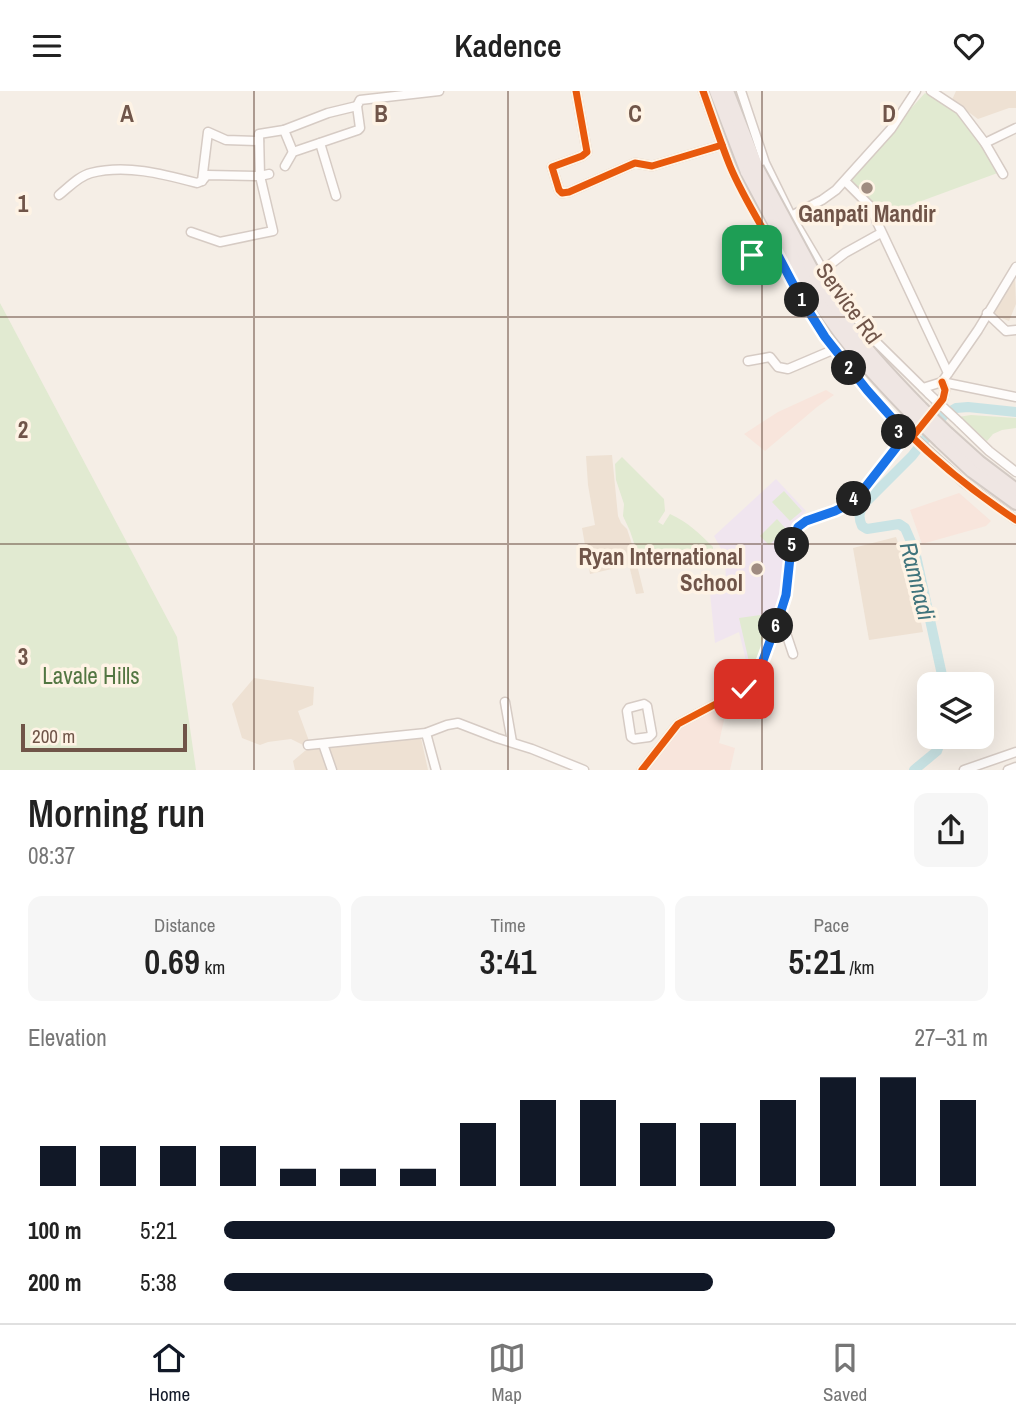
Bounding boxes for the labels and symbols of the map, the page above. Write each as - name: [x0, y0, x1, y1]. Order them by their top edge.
- text: A: [120, 98, 134, 129]
- text: B: [374, 98, 388, 129]
- text: C: [628, 98, 642, 129]
- text: D: [882, 98, 896, 129]
- marker: Ganpati Mandir: [859, 180, 875, 196]
- text: 1: [18, 188, 29, 219]
- place label: Ganpati Mandir: [798, 198, 936, 229]
- pin: [722, 225, 782, 285]
- street label: Service Rd: [809, 256, 889, 350]
- pin: 1: [784, 283, 820, 318]
- pin: 2: [832, 351, 866, 385]
- text: 2: [18, 414, 28, 445]
- pin: 3: [881, 415, 916, 449]
- pin: 4: [836, 481, 872, 517]
- pin: 5: [774, 527, 810, 563]
- water label: Ramnadi: [893, 538, 943, 624]
- place label: Ryan International School: [578, 541, 743, 598]
- marker: Ryan International School: [749, 561, 765, 577]
- pin: 6: [758, 609, 794, 643]
- text: 3: [18, 641, 28, 672]
- pin: [714, 659, 774, 719]
- park label: Lavale Hills: [42, 660, 140, 691]
- scale bar: [21, 721, 187, 753]

